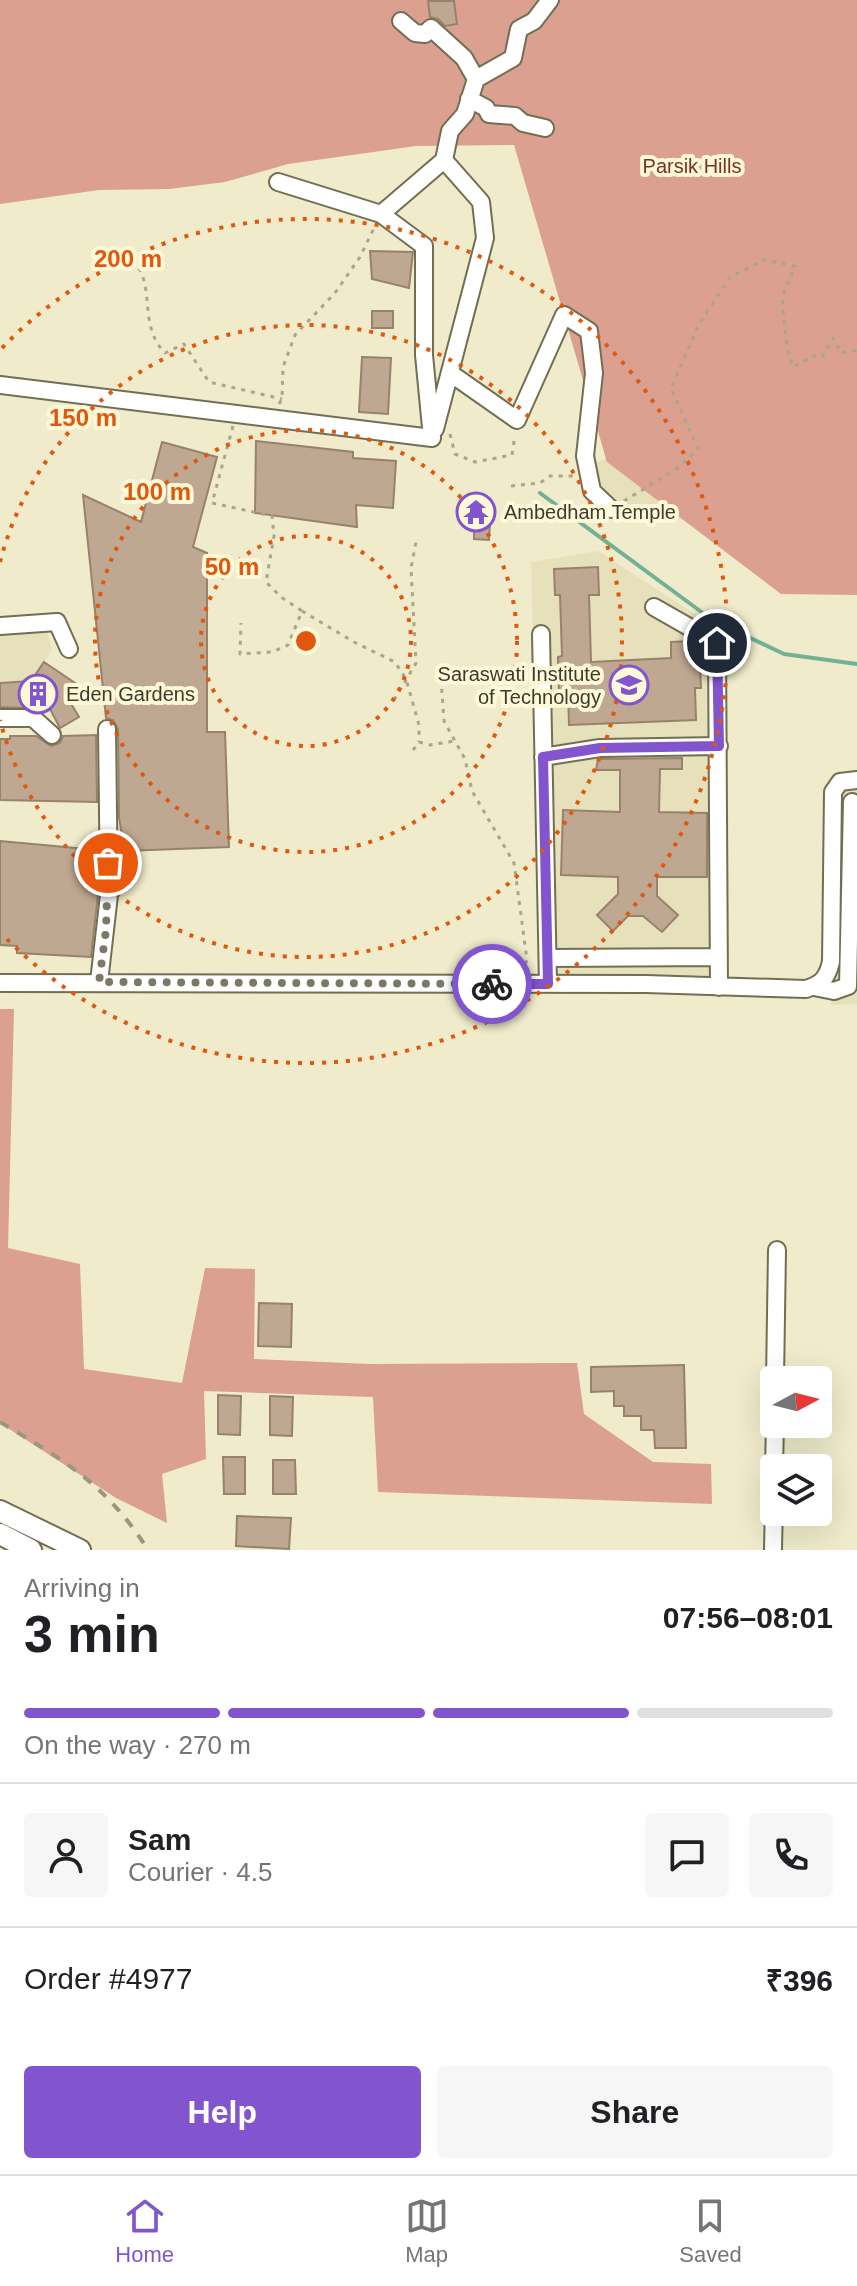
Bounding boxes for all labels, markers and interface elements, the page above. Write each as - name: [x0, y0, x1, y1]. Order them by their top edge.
- park label: Parsik Hills: [643, 155, 741, 177]
- text: 200 m: [94, 245, 162, 272]
- text: 150 m: [49, 404, 117, 431]
- text: 100 m: [123, 478, 191, 505]
- temple icon: Ambedham Temple: [455, 491, 497, 533]
- place label: Ambedham Temple: [504, 501, 676, 523]
- text: 50 m: [205, 553, 259, 580]
- pin: [683, 609, 751, 677]
- icon: home: [695, 621, 739, 665]
- centre of rings: [292, 627, 320, 655]
- place label: Saraswati Institute of Technology: [438, 663, 601, 708]
- school or university icon: Saraswati Institute of Technology: [608, 664, 650, 706]
- building icon: Eden Gardens: [17, 673, 59, 715]
- place label: Eden Gardens: [66, 683, 195, 705]
- pin: [74, 829, 142, 897]
- icon: bag: [86, 841, 130, 885]
- courier: [452, 944, 532, 1024]
- icon: bike: [470, 962, 514, 1006]
- north arrow: [760, 1366, 832, 1438]
- map controls: [760, 1366, 832, 1526]
- button: layers: [760, 1454, 832, 1526]
- text: Arriving in: [24, 1573, 140, 1603]
- text: 07:56–08:01: [663, 1601, 833, 1634]
- text: 3 min: [24, 1605, 160, 1663]
- text: On the way · 270 m: [24, 1730, 251, 1760]
- button: person: [24, 1813, 108, 1897]
- button: chat: [645, 1813, 729, 1897]
- button: phone: [749, 1813, 833, 1897]
- text: Sam: [128, 1823, 191, 1856]
- text: Courier · 4.5: [128, 1857, 273, 1887]
- text: Order #4977: [24, 1962, 192, 1995]
- text: ₹396: [766, 1964, 833, 1997]
- button: Help: [24, 2066, 421, 2158]
- button: Share: [437, 2066, 833, 2158]
- tab: Home: [115, 2194, 174, 2268]
- tab: Map: [405, 2194, 449, 2268]
- tab: Saved: [679, 2194, 742, 2268]

